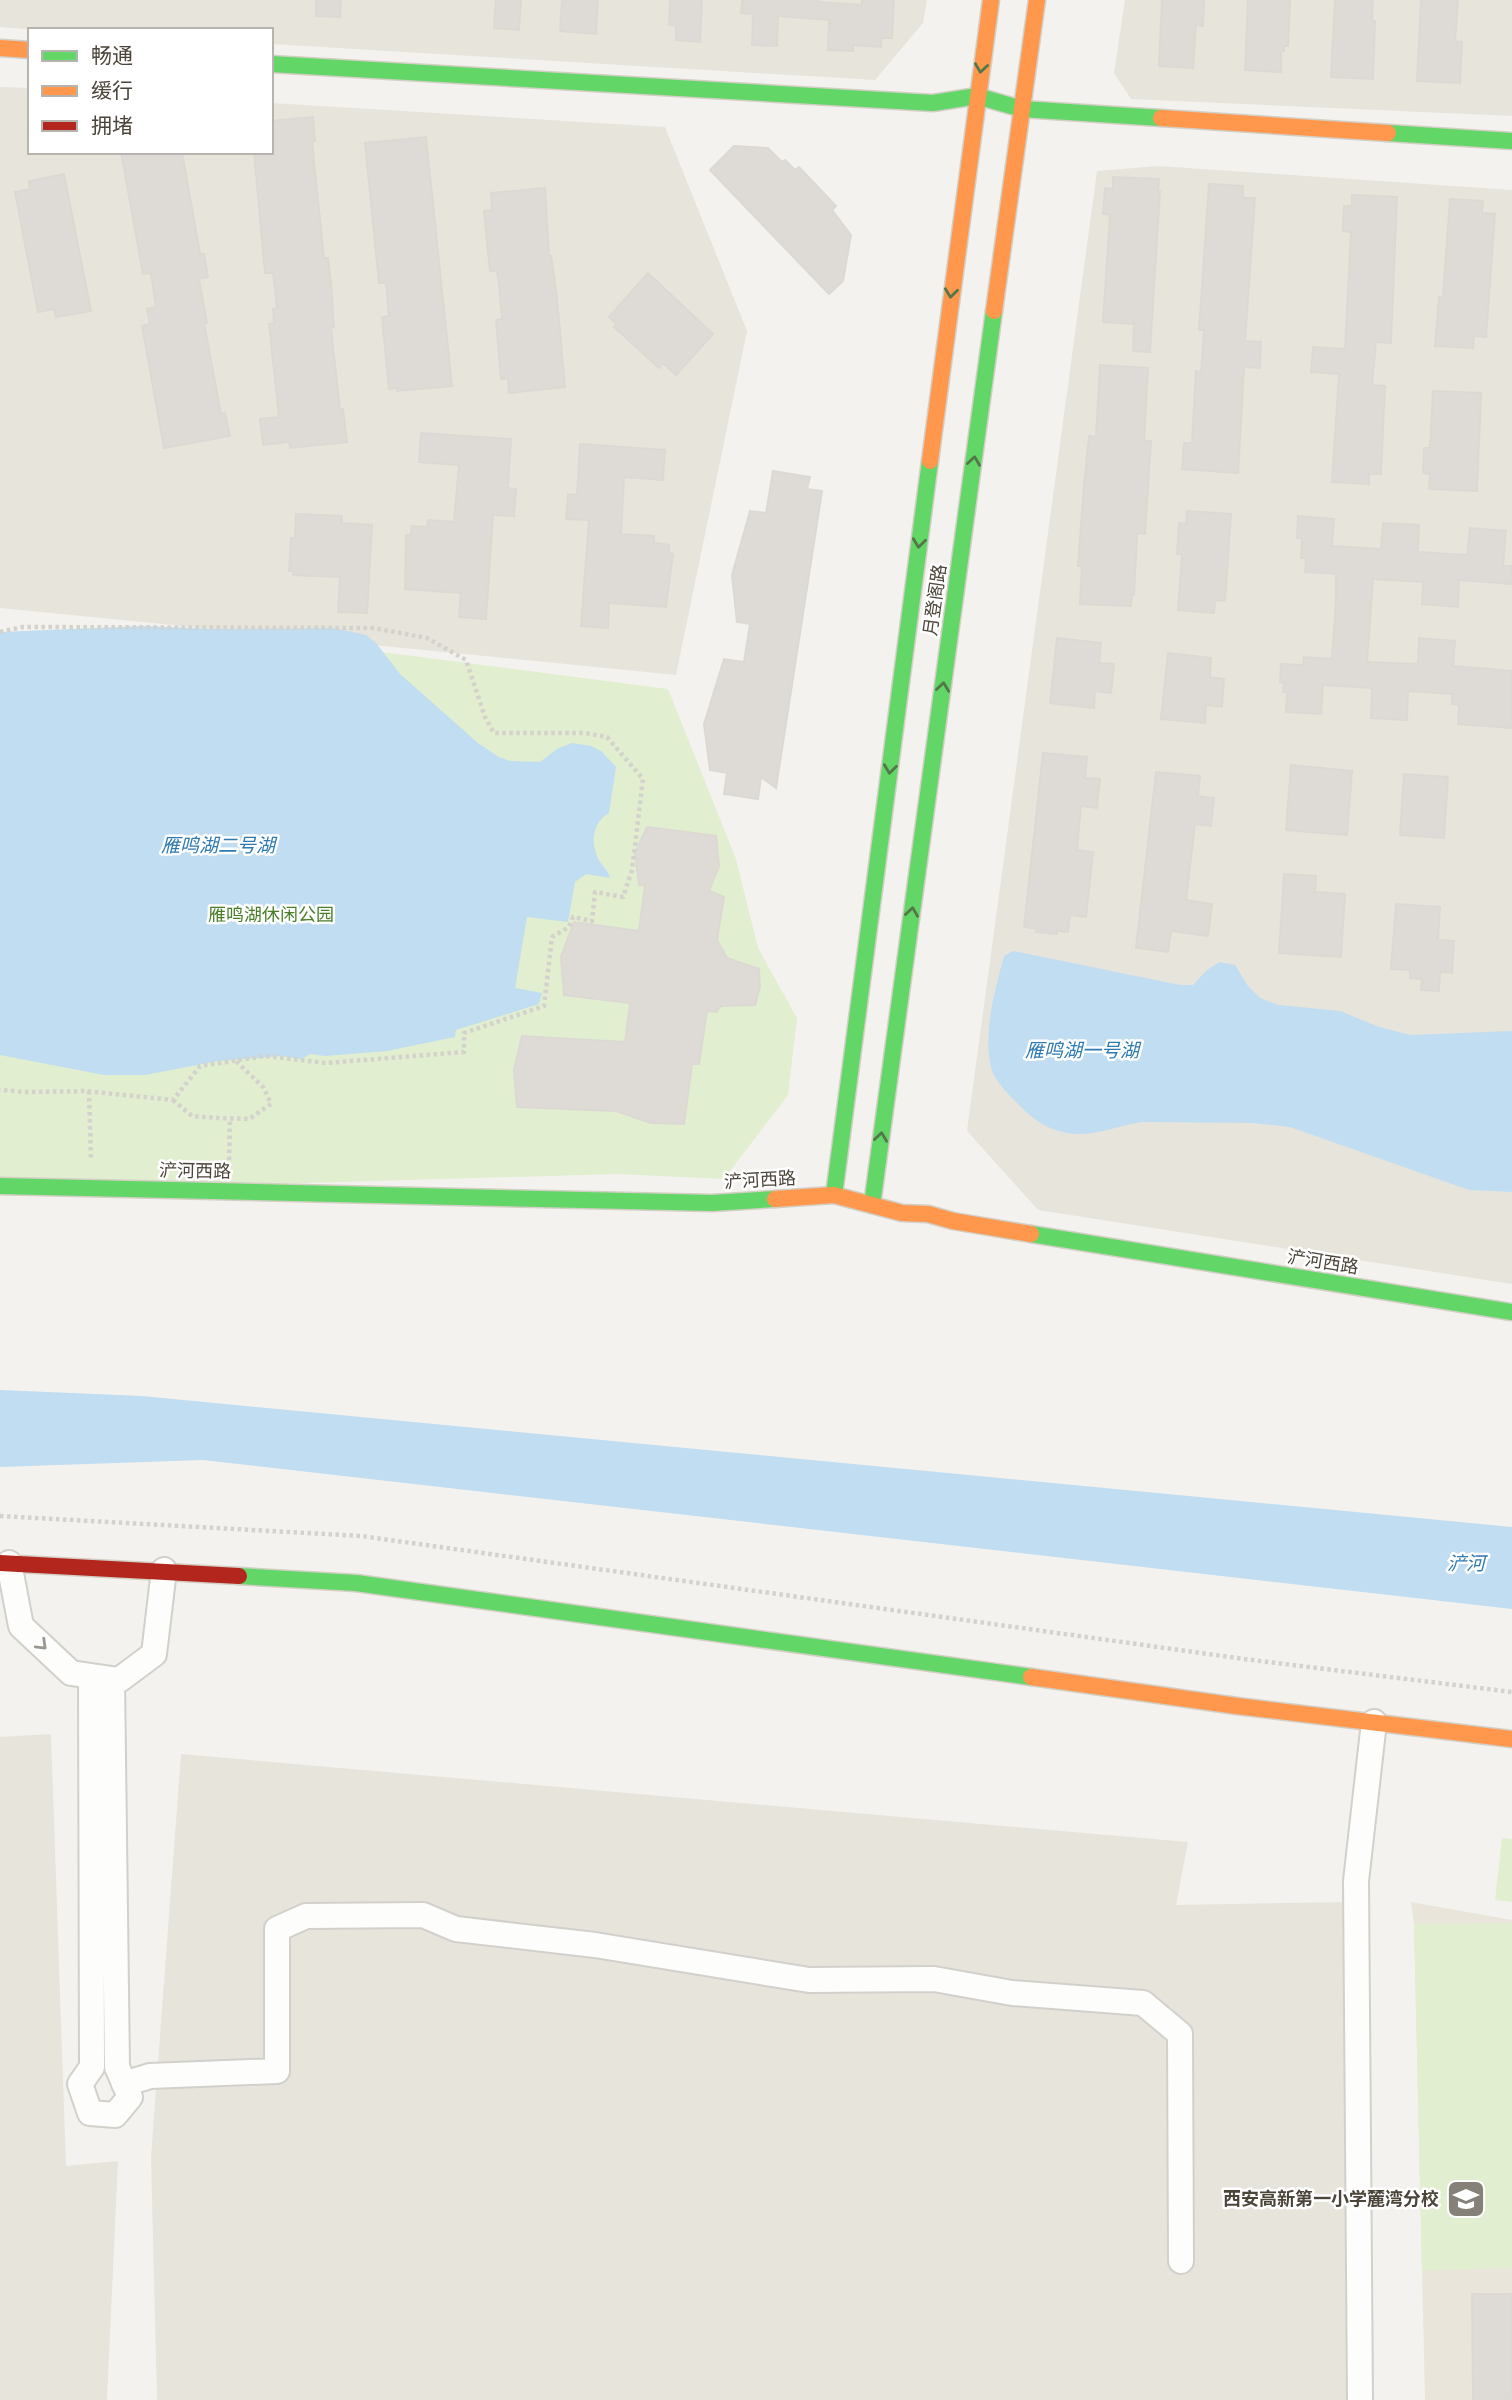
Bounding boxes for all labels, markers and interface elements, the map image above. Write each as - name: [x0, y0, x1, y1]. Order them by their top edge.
- legend: [28, 28, 273, 154]
- text: 畅通: [91, 42, 133, 67]
- one-way arrow: [974, 62, 989, 73]
- text: 缓行: [91, 77, 133, 102]
- text: 拥堵: [91, 112, 133, 137]
- one-way arrow: [944, 287, 959, 299]
- one-way arrow: [966, 455, 981, 467]
- one-way arrow: [912, 537, 927, 549]
- street label: 月登阁路: [918, 563, 950, 637]
- one-way arrow: [935, 681, 950, 692]
- one-way arrow: [882, 763, 897, 775]
- water label: 雁鸣湖二号湖: [161, 833, 278, 856]
- park label: 雁鸣湖休闲公园: [208, 903, 334, 925]
- one-way arrow: [904, 906, 919, 918]
- water label: 雁鸣湖一号湖: [1025, 1038, 1142, 1061]
- one-way arrow: [873, 1131, 888, 1143]
- street label: 浐河西路: [159, 1158, 231, 1182]
- street label: 浐河西路: [723, 1166, 796, 1192]
- street label: 浐河西路: [1286, 1245, 1360, 1278]
- water label: 浐河: [1447, 1551, 1489, 1574]
- one-way arrow: [34, 1637, 47, 1650]
- school or university icon: 西安高新第一小学麓湾分校: [1445, 2178, 1487, 2220]
- place label: 西安高新第一小学麓湾分校: [1223, 2187, 1439, 2209]

